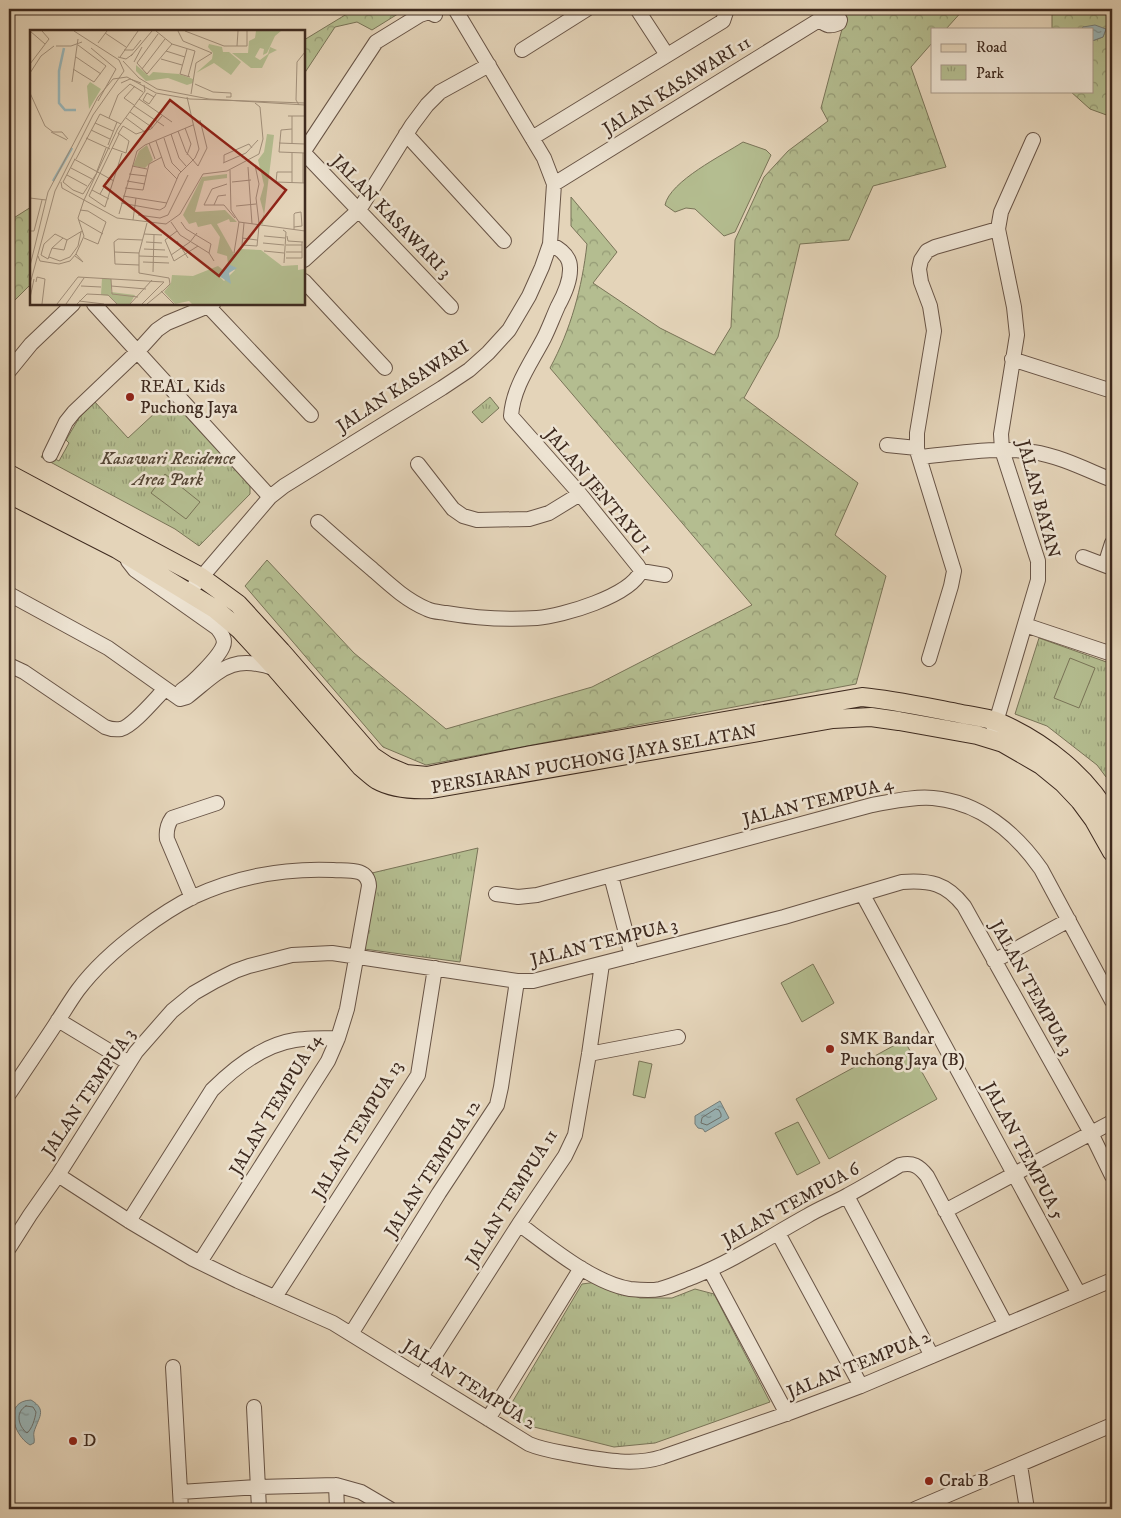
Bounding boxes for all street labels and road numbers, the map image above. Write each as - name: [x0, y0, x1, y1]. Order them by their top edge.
- street label: JALAN KASAWARI 11: [597, 32, 755, 141]
- street label: JALAN KASAWARI 3: [325, 149, 456, 283]
- street label: JALAN KASAWARI: [331, 336, 473, 439]
- street label: JALAN JENTAYU 1: [538, 422, 657, 558]
- street label: JALAN BAYAN: [1011, 436, 1064, 561]
- street label: PERSIARAN PUCHONG JAYA SELATAN: [429, 720, 759, 800]
- street label: JALAN TEMPUA 4: [739, 773, 896, 832]
- street label: JALAN TEMPUA 3: [526, 914, 680, 972]
- street label: JALAN TEMPUA 3: [984, 915, 1077, 1059]
- street label: JALAN TEMPUA 3: [37, 1024, 140, 1163]
- street label: JALAN TEMPUA 14: [224, 1030, 327, 1181]
- street label: JALAN TEMPUA 13: [307, 1057, 408, 1205]
- street label: JALAN TEMPUA 5: [976, 1077, 1069, 1224]
- street label: JALAN TEMPUA 12: [379, 1096, 486, 1243]
- street label: JALAN TEMPUA 11: [460, 1126, 563, 1272]
- street label: JALAN TEMPUA 6: [717, 1158, 864, 1253]
- street label: JALAN TEMPUA 2: [782, 1326, 934, 1405]
- street label: JALAN TEMPUA 2: [397, 1334, 540, 1435]

